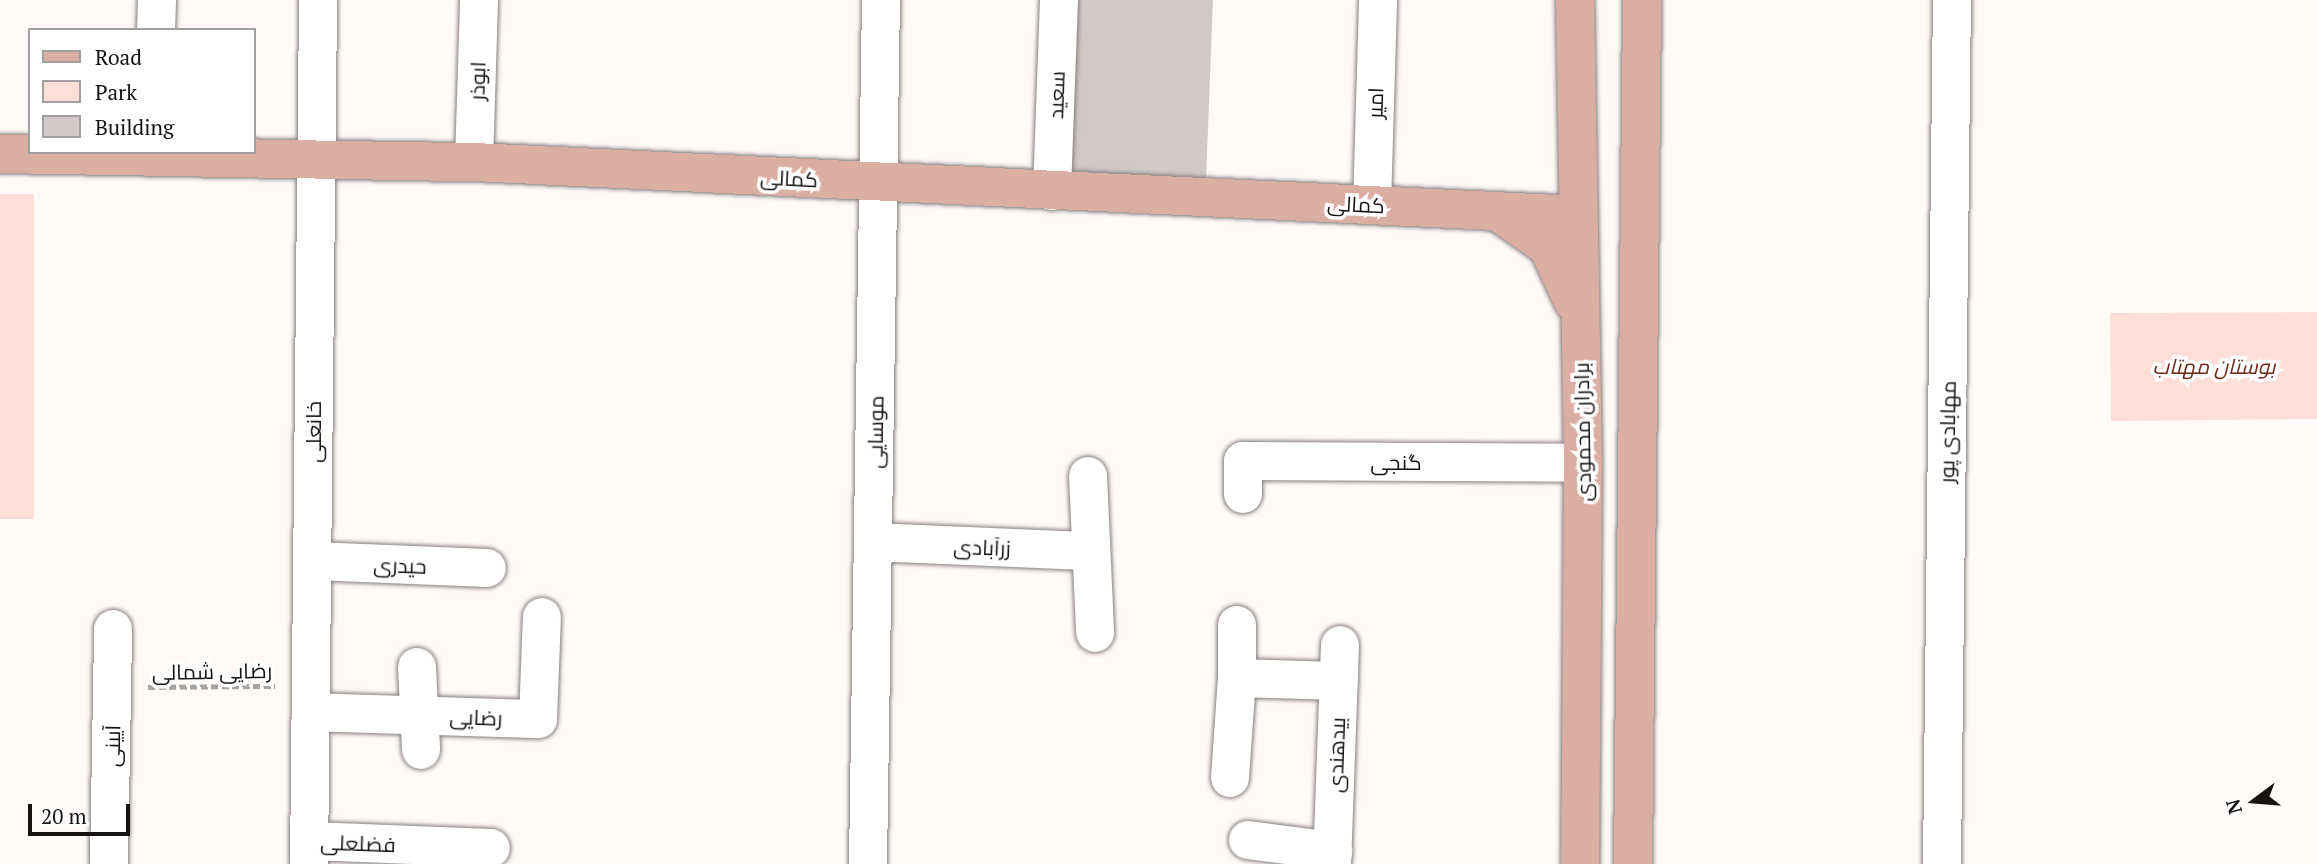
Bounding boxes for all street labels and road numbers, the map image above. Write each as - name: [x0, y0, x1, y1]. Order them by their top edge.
- street label: ابوذر: [464, 61, 490, 101]
- street label: سعید: [1043, 71, 1069, 119]
- street label: امیر: [1362, 87, 1388, 119]
- street label: کمالی: [759, 164, 819, 192]
- street label: کمالی: [1326, 190, 1386, 218]
- street label: برادران محمودی: [1568, 362, 1596, 502]
- street label: مهابادی پور: [1934, 380, 1960, 484]
- street label: موسایی: [862, 395, 888, 469]
- street label: خانعلی: [300, 401, 326, 463]
- street label: گنجی: [1370, 449, 1422, 475]
- street label: زرآبادی: [953, 533, 1011, 561]
- street label: حیدری: [373, 551, 427, 579]
- street label: رضایی شمالی: [152, 657, 272, 685]
- street label: رضایی: [449, 703, 503, 731]
- street label: بیدهندی: [1322, 717, 1350, 793]
- street label: آیینی: [99, 725, 125, 767]
- street label: فضلعلی: [320, 829, 396, 857]

